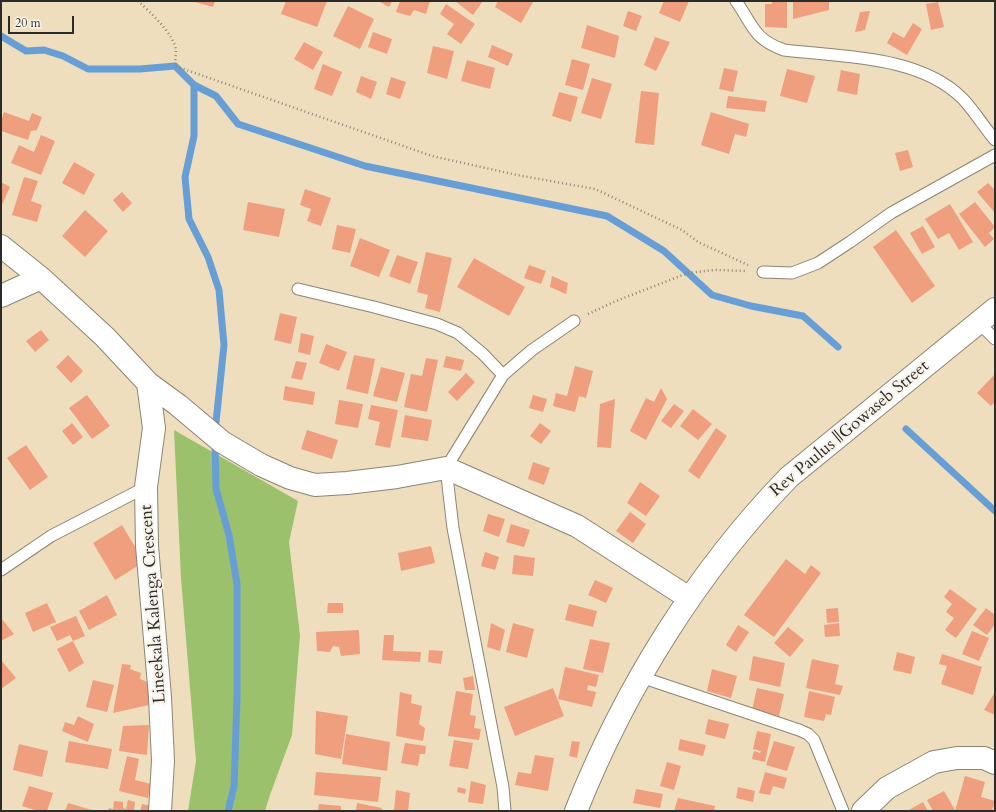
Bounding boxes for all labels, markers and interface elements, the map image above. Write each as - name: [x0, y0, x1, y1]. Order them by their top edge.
- scale bar: [10, 8, 76, 34]
- text: 20 m: [15, 15, 41, 31]
- street label: Rev Paulus ǁGowaseb Street: [766, 356, 934, 502]
- street label: Lineekala Kalenga Crescent: [137, 504, 171, 704]

